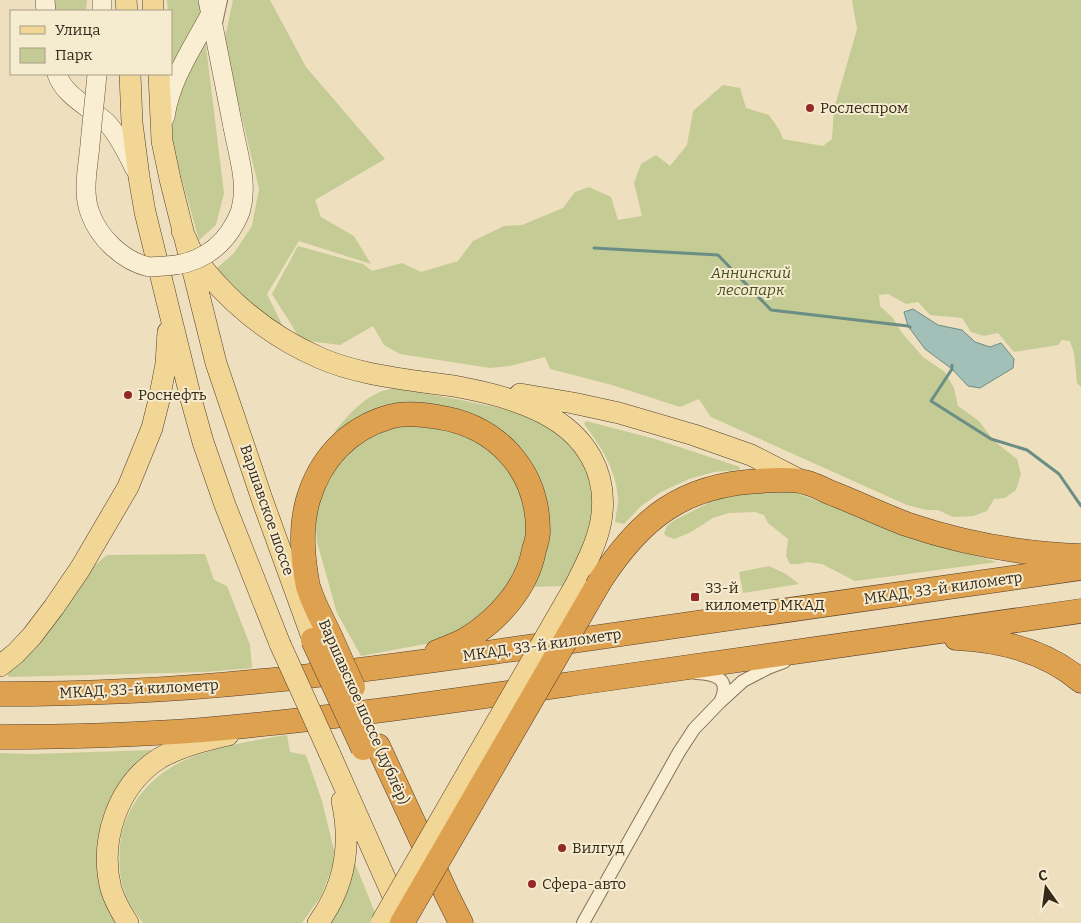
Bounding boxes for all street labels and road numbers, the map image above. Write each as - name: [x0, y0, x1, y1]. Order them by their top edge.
- street label: Варшавское шоссе: [236, 442, 298, 578]
- street label: МКАД, 33-й километр: [863, 568, 1023, 608]
- street label: Варшавское шоссе (дублёр): [315, 617, 413, 807]
- street label: МКАД, 33-й километр: [462, 625, 622, 665]
- street label: МКАД, 33-й километр: [59, 676, 219, 702]

